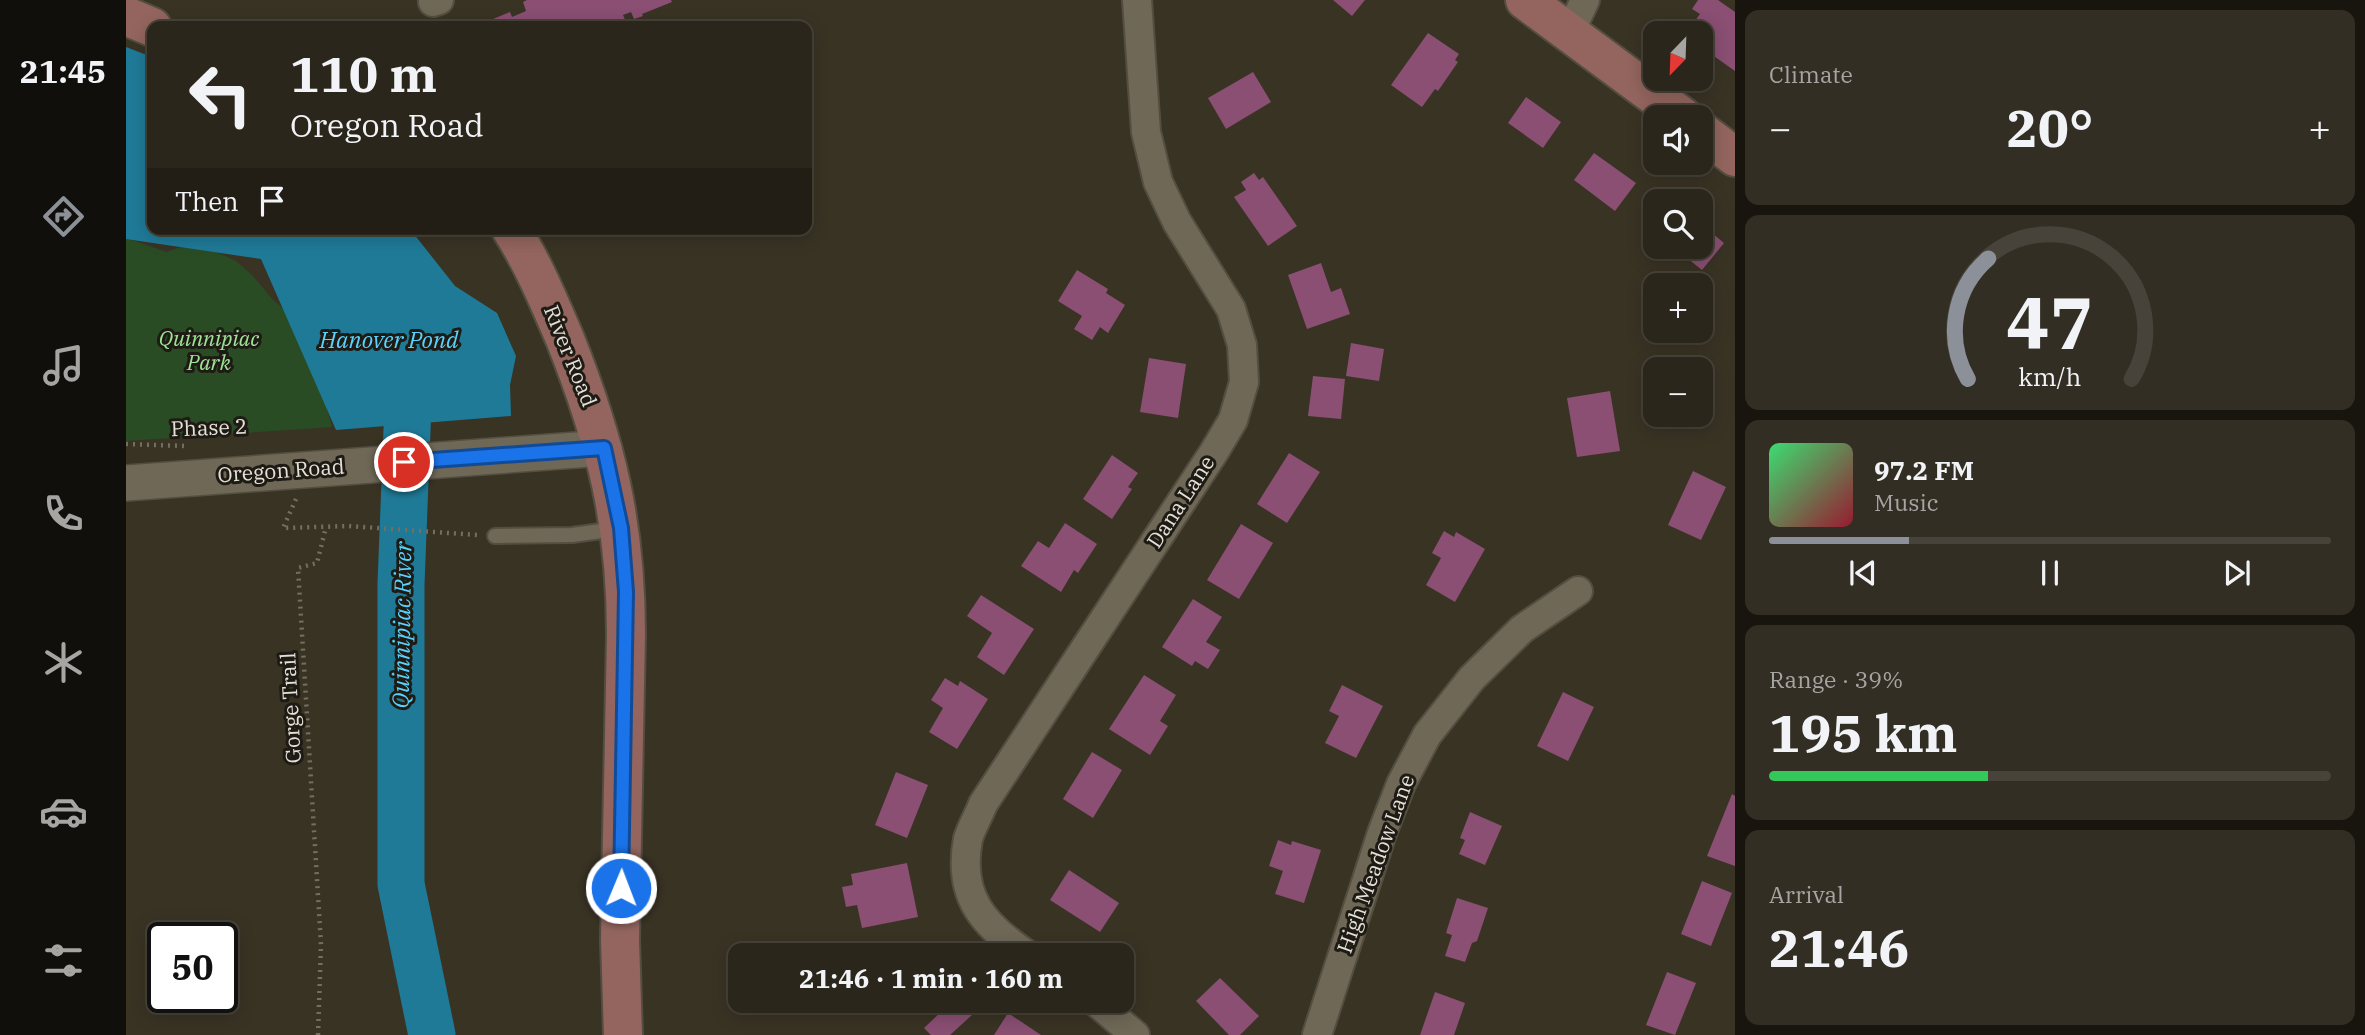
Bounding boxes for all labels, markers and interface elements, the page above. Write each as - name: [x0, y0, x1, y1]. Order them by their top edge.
- north arrow: [1643, 21, 1713, 91]
- map controls: [1643, 21, 1713, 427]
- text: 110 m: [290, 42, 437, 105]
- icon: left: [175, 49, 266, 140]
- text: 21:45: [20, 50, 106, 92]
- text: Climate: [1769, 59, 1853, 89]
- text: 20°: [2007, 94, 2093, 161]
- text: −: [1769, 103, 1792, 152]
- text: +: [2308, 103, 2331, 152]
- text: Oregon Road: [290, 104, 484, 146]
- button: sound: [1643, 105, 1713, 175]
- icon: arrive: [253, 182, 291, 220]
- text: Then: [175, 184, 239, 218]
- button: search: [1643, 189, 1713, 259]
- icon: directions: [39, 192, 88, 241]
- button: +: [1643, 273, 1713, 343]
- text: 47: [2006, 274, 2094, 369]
- street label: River Road: [538, 301, 604, 411]
- park label: Quinnipiac Park: [159, 324, 259, 376]
- water label: Hanover Pond: [318, 324, 459, 354]
- icon: music: [39, 341, 88, 390]
- button: −: [1643, 357, 1713, 427]
- text: km/h: [2018, 359, 2082, 392]
- street label: Phase 2: [170, 412, 248, 442]
- pin: [374, 432, 434, 492]
- icon: arrive: [385, 443, 423, 481]
- street label: Dana Lane: [1140, 450, 1220, 553]
- street label: Oregon Road: [217, 452, 346, 488]
- text: 97.2 FM: [1874, 453, 1974, 487]
- text: Music: [1874, 487, 1939, 517]
- icon: phone: [39, 489, 88, 538]
- water label: Quinnipiac River: [385, 540, 417, 709]
- icon: previous: [1844, 554, 1882, 592]
- icon: pause: [2031, 554, 2069, 592]
- icon: next: [2218, 554, 2256, 592]
- icon: climate: [39, 638, 88, 687]
- street label: Gorge Trail: [273, 652, 307, 764]
- text: Range · 39%: [1769, 664, 1903, 694]
- text: 195 km: [1769, 699, 1958, 766]
- street label: High Meadow Lane: [1330, 771, 1420, 957]
- icon: car: [39, 787, 88, 836]
- position arrow: [584, 851, 658, 925]
- text: Arrival: [1769, 879, 1844, 909]
- text: 21:46: [1769, 914, 1910, 981]
- speed limit sign: 50: [147, 922, 238, 1013]
- icon: filters: [39, 936, 88, 985]
- text: 21:46 · 1 min · 160 m: [799, 961, 1063, 995]

